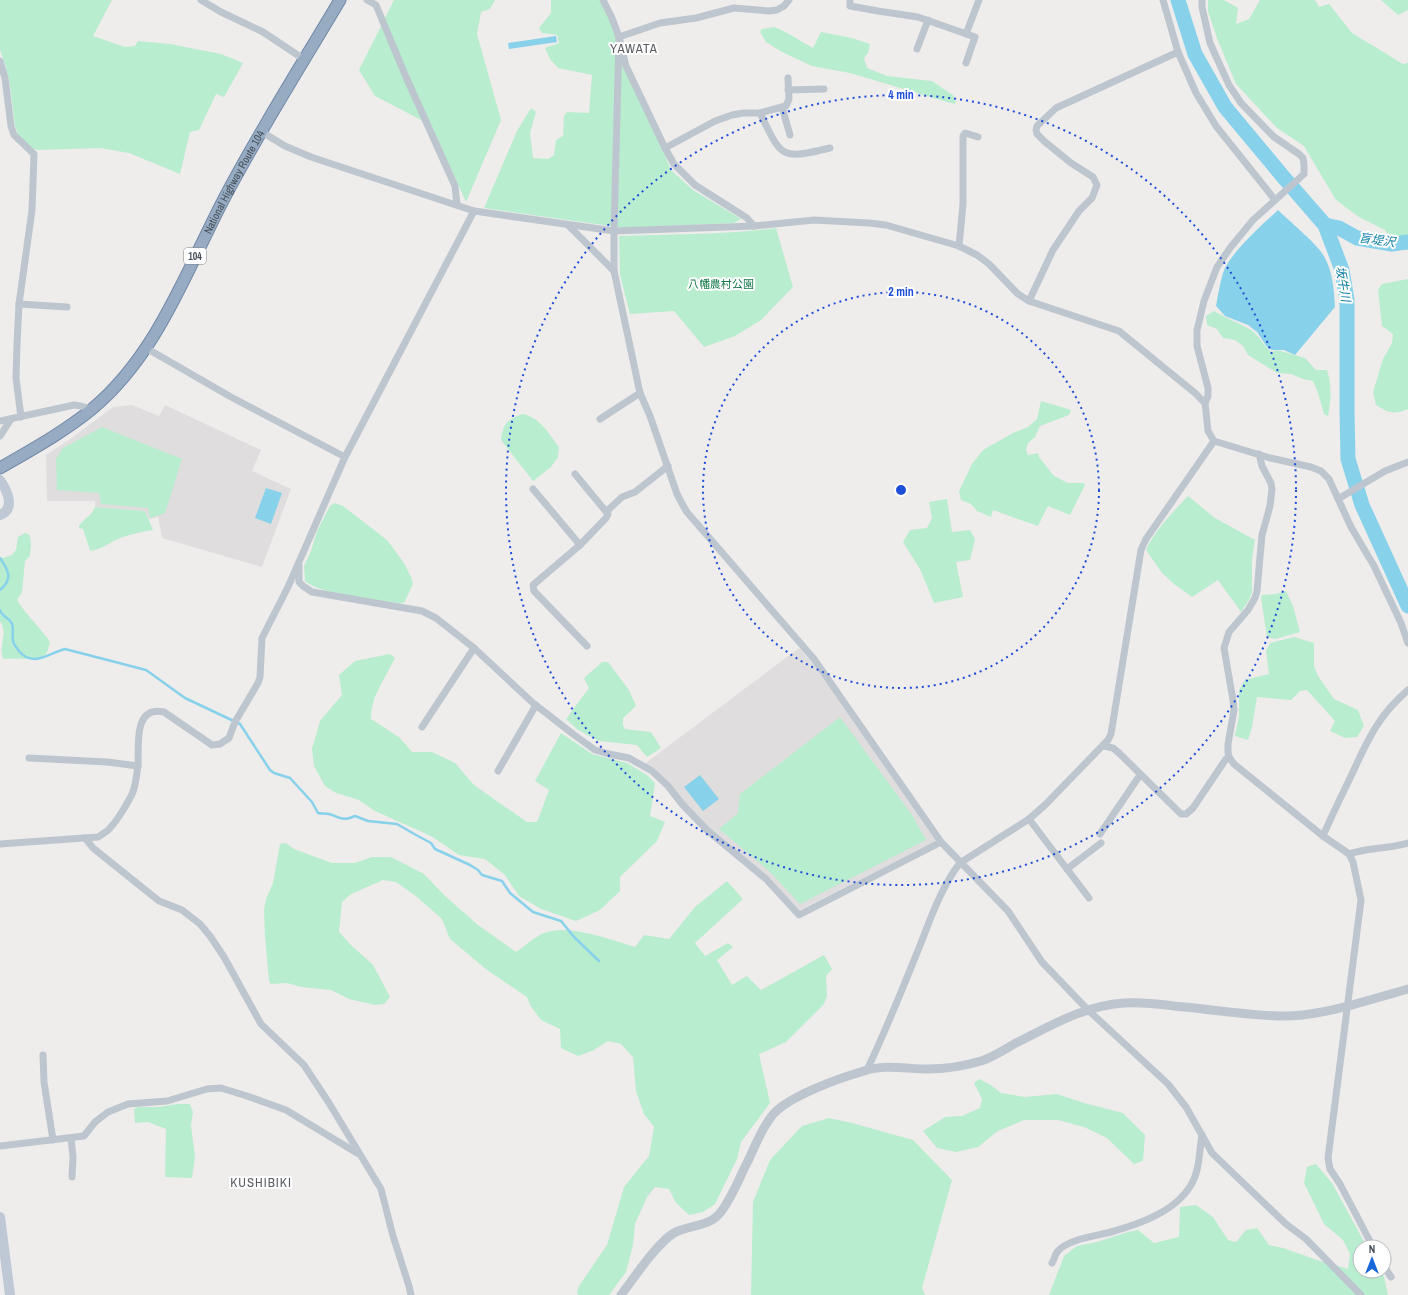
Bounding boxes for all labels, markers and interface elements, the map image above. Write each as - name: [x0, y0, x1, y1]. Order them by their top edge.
- district label: YAWATA: [610, 40, 658, 57]
- text: 4 min: [888, 87, 914, 103]
- street label: National Highway Route 104: [201, 128, 267, 236]
- water label: 盲堤沢: [1358, 230, 1398, 251]
- road number: 104: [184, 248, 206, 264]
- water label: 坂牛川: [1332, 265, 1354, 305]
- park label: 八幡農村公園: [688, 277, 754, 291]
- text: 2 min: [888, 284, 914, 300]
- centre of rings: [894, 483, 908, 497]
- district label: KUSHIBIKI: [230, 1174, 292, 1191]
- north arrow: [1352, 1239, 1392, 1279]
- text: N: [1369, 1242, 1375, 1256]

